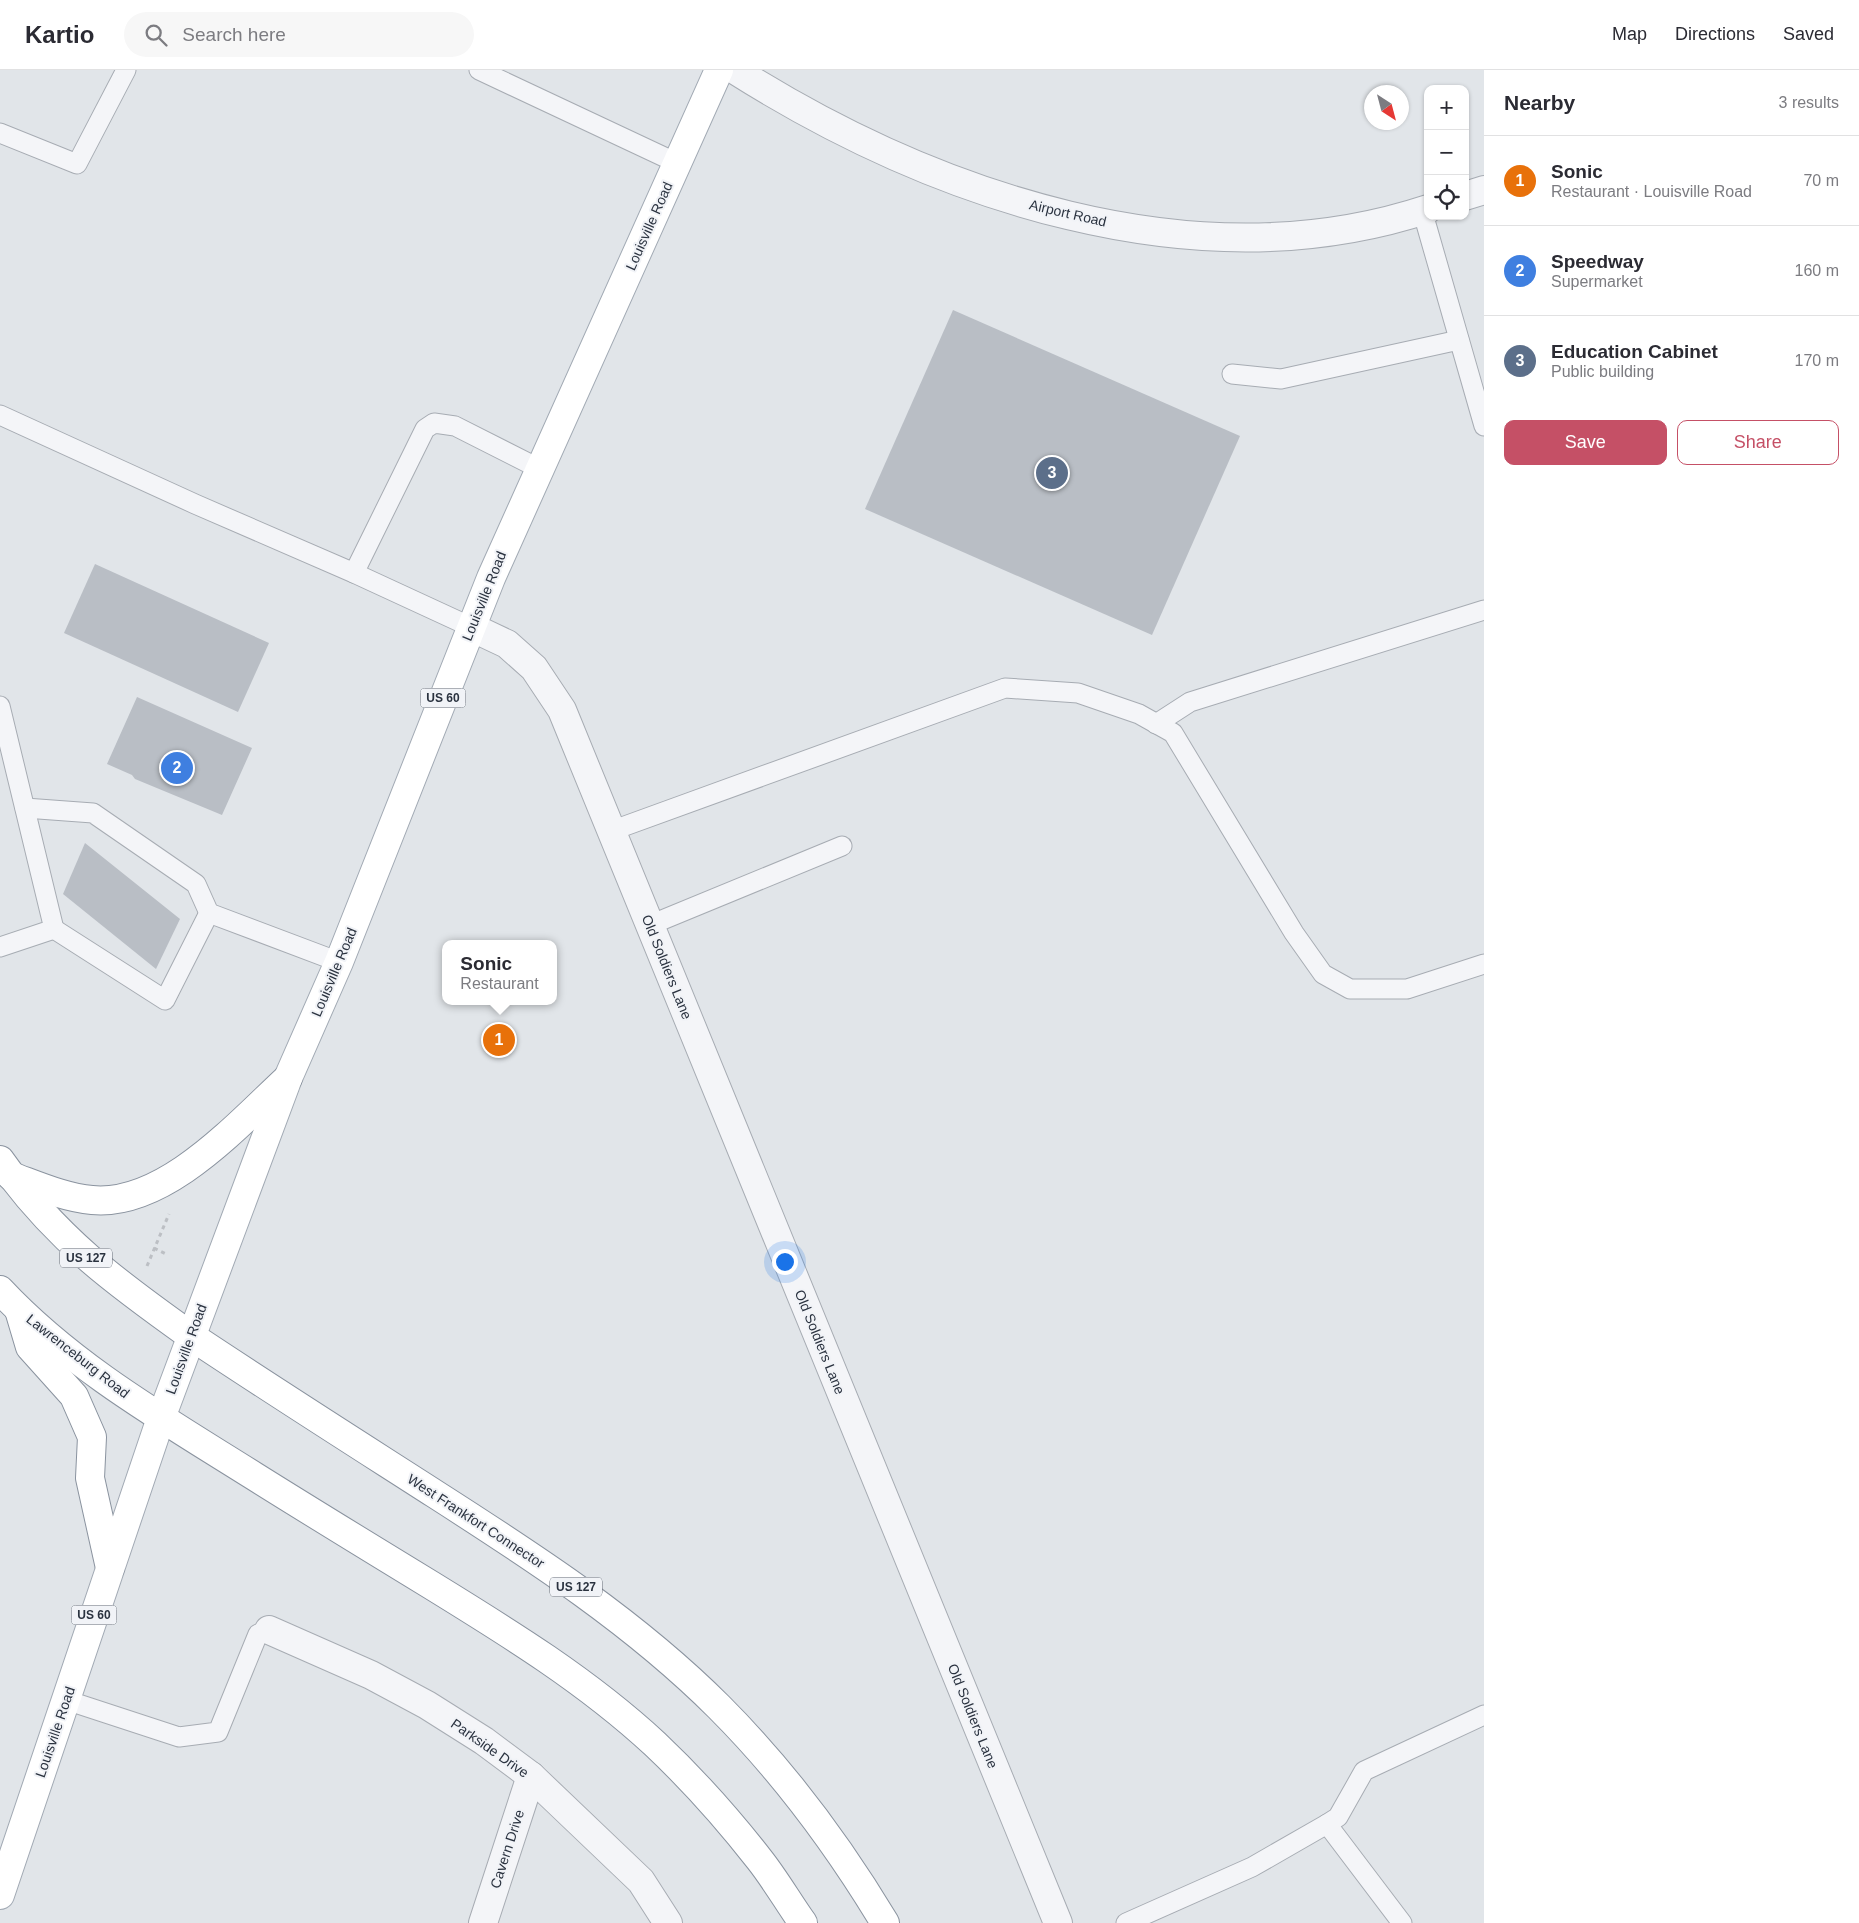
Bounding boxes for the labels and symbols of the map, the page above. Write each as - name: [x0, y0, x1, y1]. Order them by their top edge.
- north arrow: [1364, 85, 1409, 130]
- street label: Louisville Road: [622, 179, 676, 273]
- street label: Airport Road: [1028, 196, 1108, 230]
- pin: 3: [1036, 454, 1068, 492]
- street label: Louisville Road: [459, 549, 509, 643]
- road number: US 60: [420, 688, 466, 708]
- pin: 2: [161, 749, 193, 787]
- street label: Old Soldiers Lane: [639, 912, 695, 1022]
- street label: Louisville Road: [308, 925, 360, 1019]
- pin: 1: [483, 1021, 515, 1059]
- road number: US 127: [60, 1248, 112, 1268]
- your location: [772, 1249, 798, 1275]
- street label: Old Soldiers Lane: [792, 1287, 848, 1397]
- street label: Louisville Road: [162, 1302, 210, 1396]
- street label: Lawrenceburg Road: [23, 1311, 133, 1401]
- street label: West Frankfort Connector: [405, 1471, 548, 1571]
- road number: US 127: [550, 1578, 602, 1596]
- road number: US 60: [72, 1606, 116, 1624]
- street label: Old Soldiers Lane: [945, 1661, 1001, 1771]
- street label: Louisville Road: [32, 1685, 78, 1779]
- street label: Parkside Drive: [448, 1715, 532, 1781]
- street label: Cavern Drive: [487, 1807, 527, 1890]

